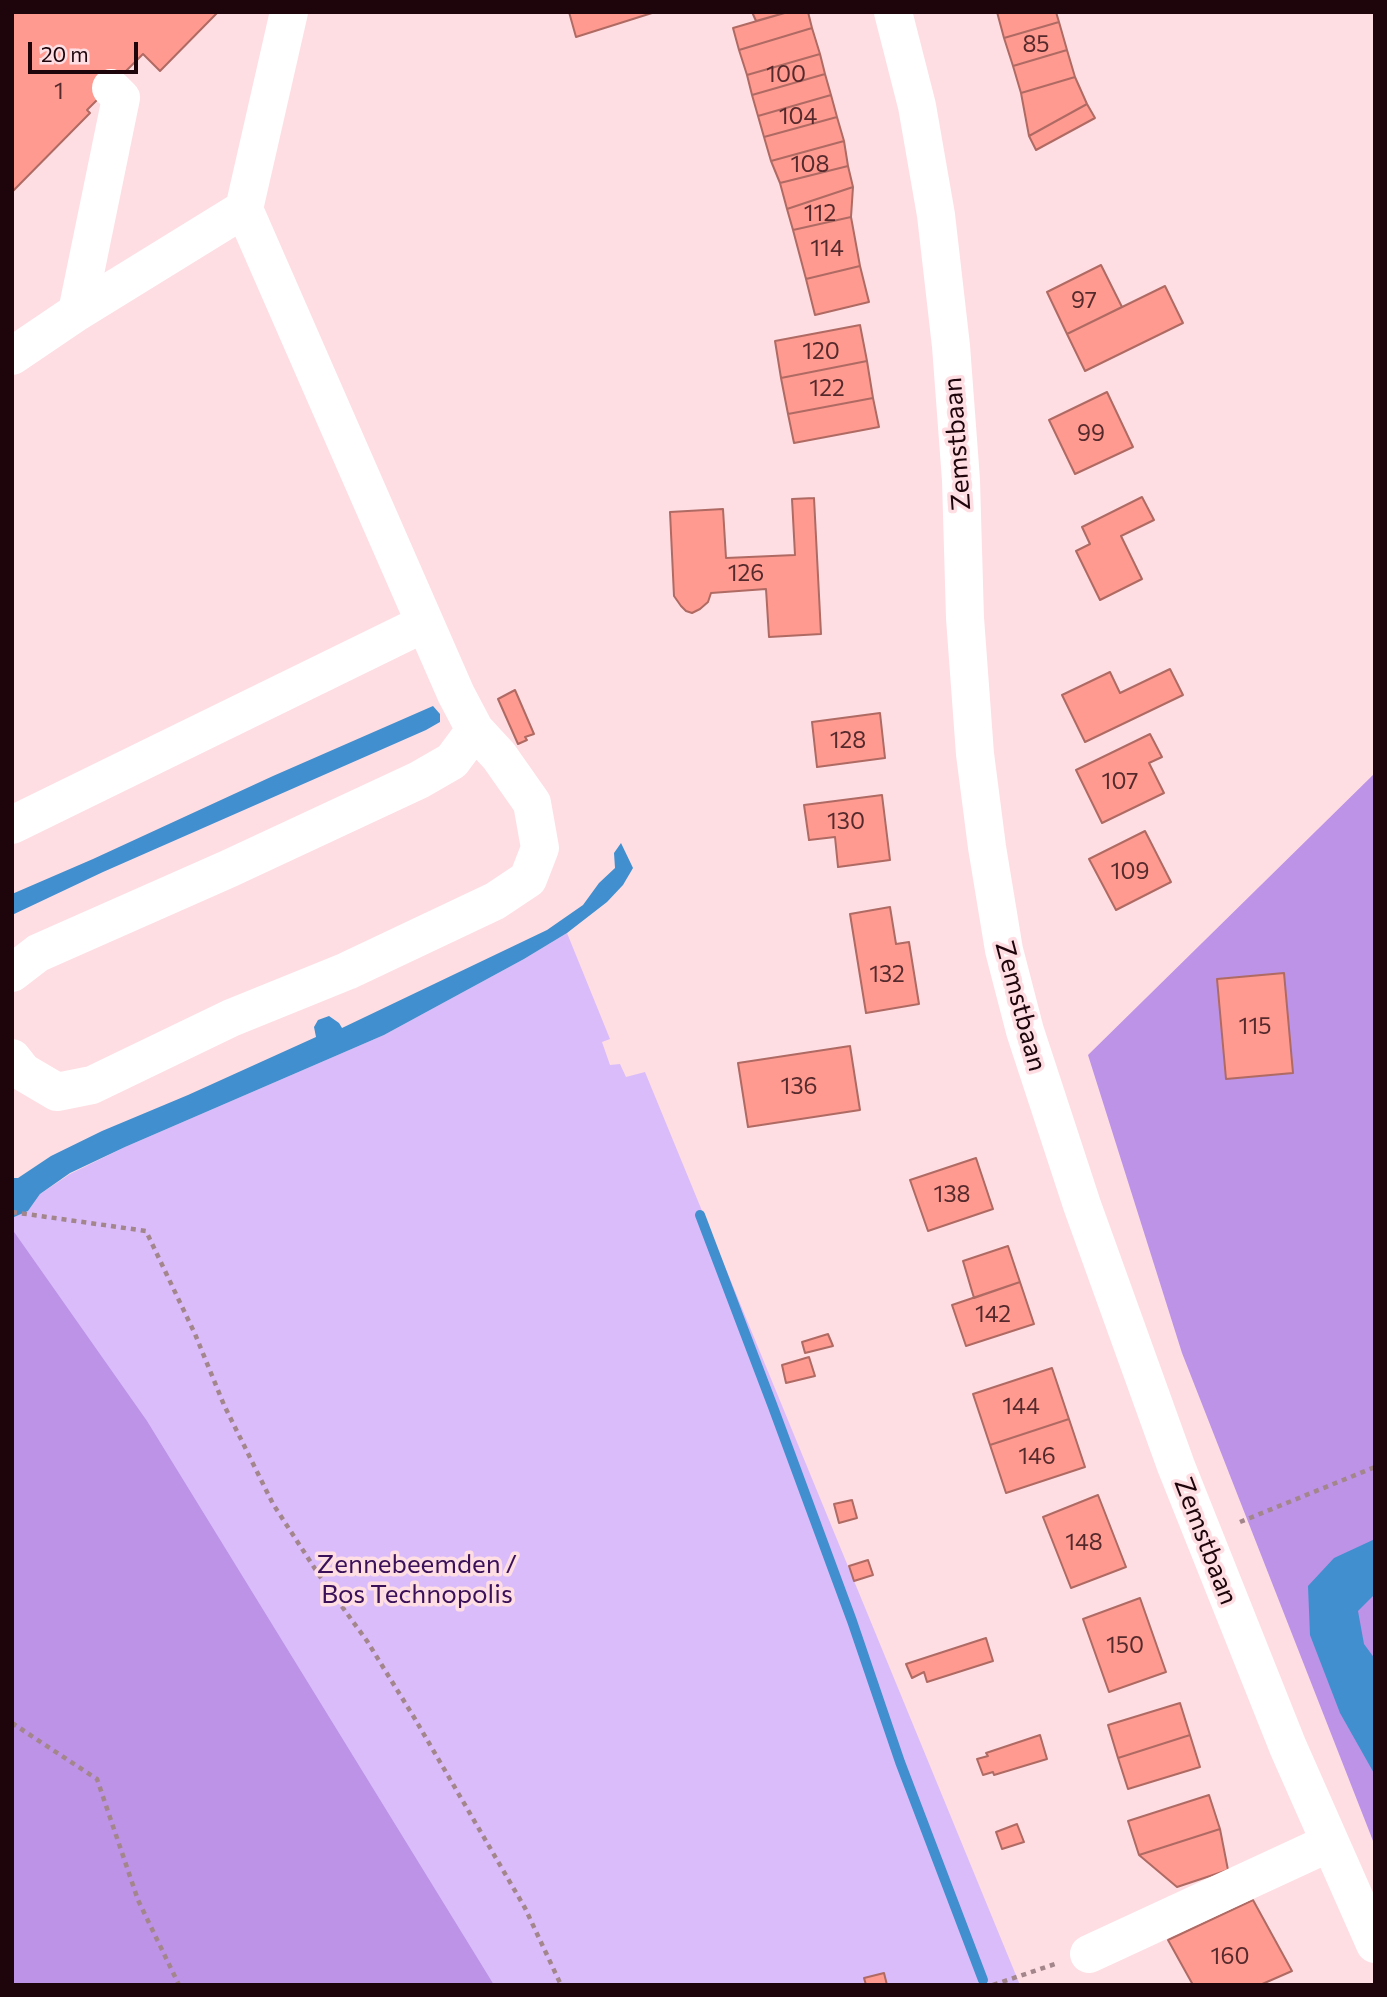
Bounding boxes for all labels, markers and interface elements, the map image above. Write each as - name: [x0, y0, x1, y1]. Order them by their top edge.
- scale bar: [32, 28, 142, 72]
- house number: 85: [1022, 30, 1050, 58]
- text: 20 m: [41, 41, 89, 66]
- house number: 100: [766, 60, 806, 88]
- house number: 1: [54, 77, 64, 105]
- house number: 104: [779, 102, 817, 130]
- house number: 108: [791, 150, 829, 178]
- house number: 112: [804, 199, 836, 227]
- house number: 114: [810, 234, 844, 262]
- house number: 97: [1071, 286, 1097, 314]
- house number: 120: [802, 337, 840, 365]
- house number: 122: [809, 374, 845, 402]
- street label: Zemstbaan: [937, 376, 977, 512]
- house number: 99: [1077, 419, 1105, 447]
- house number: 126: [728, 559, 764, 587]
- house number: 128: [830, 726, 866, 754]
- house number: 107: [1102, 767, 1138, 795]
- house number: 130: [827, 807, 865, 835]
- house number: 109: [1111, 857, 1149, 885]
- street label: Zemstbaan: [989, 937, 1053, 1075]
- house number: 132: [869, 960, 905, 988]
- house number: 115: [1239, 1012, 1271, 1040]
- house number: 136: [781, 1072, 817, 1100]
- house number: 138: [934, 1180, 970, 1208]
- house number: 142: [975, 1300, 1011, 1328]
- house number: 144: [1002, 1392, 1040, 1420]
- house number: 146: [1018, 1442, 1056, 1470]
- street label: Zemstbaan: [1167, 1473, 1245, 1609]
- house number: 148: [1065, 1528, 1103, 1556]
- park label: Zennebeemden / Bos Technopolis: [317, 1548, 517, 1610]
- house number: 150: [1106, 1631, 1144, 1659]
- house number: 160: [1211, 1942, 1249, 1970]

